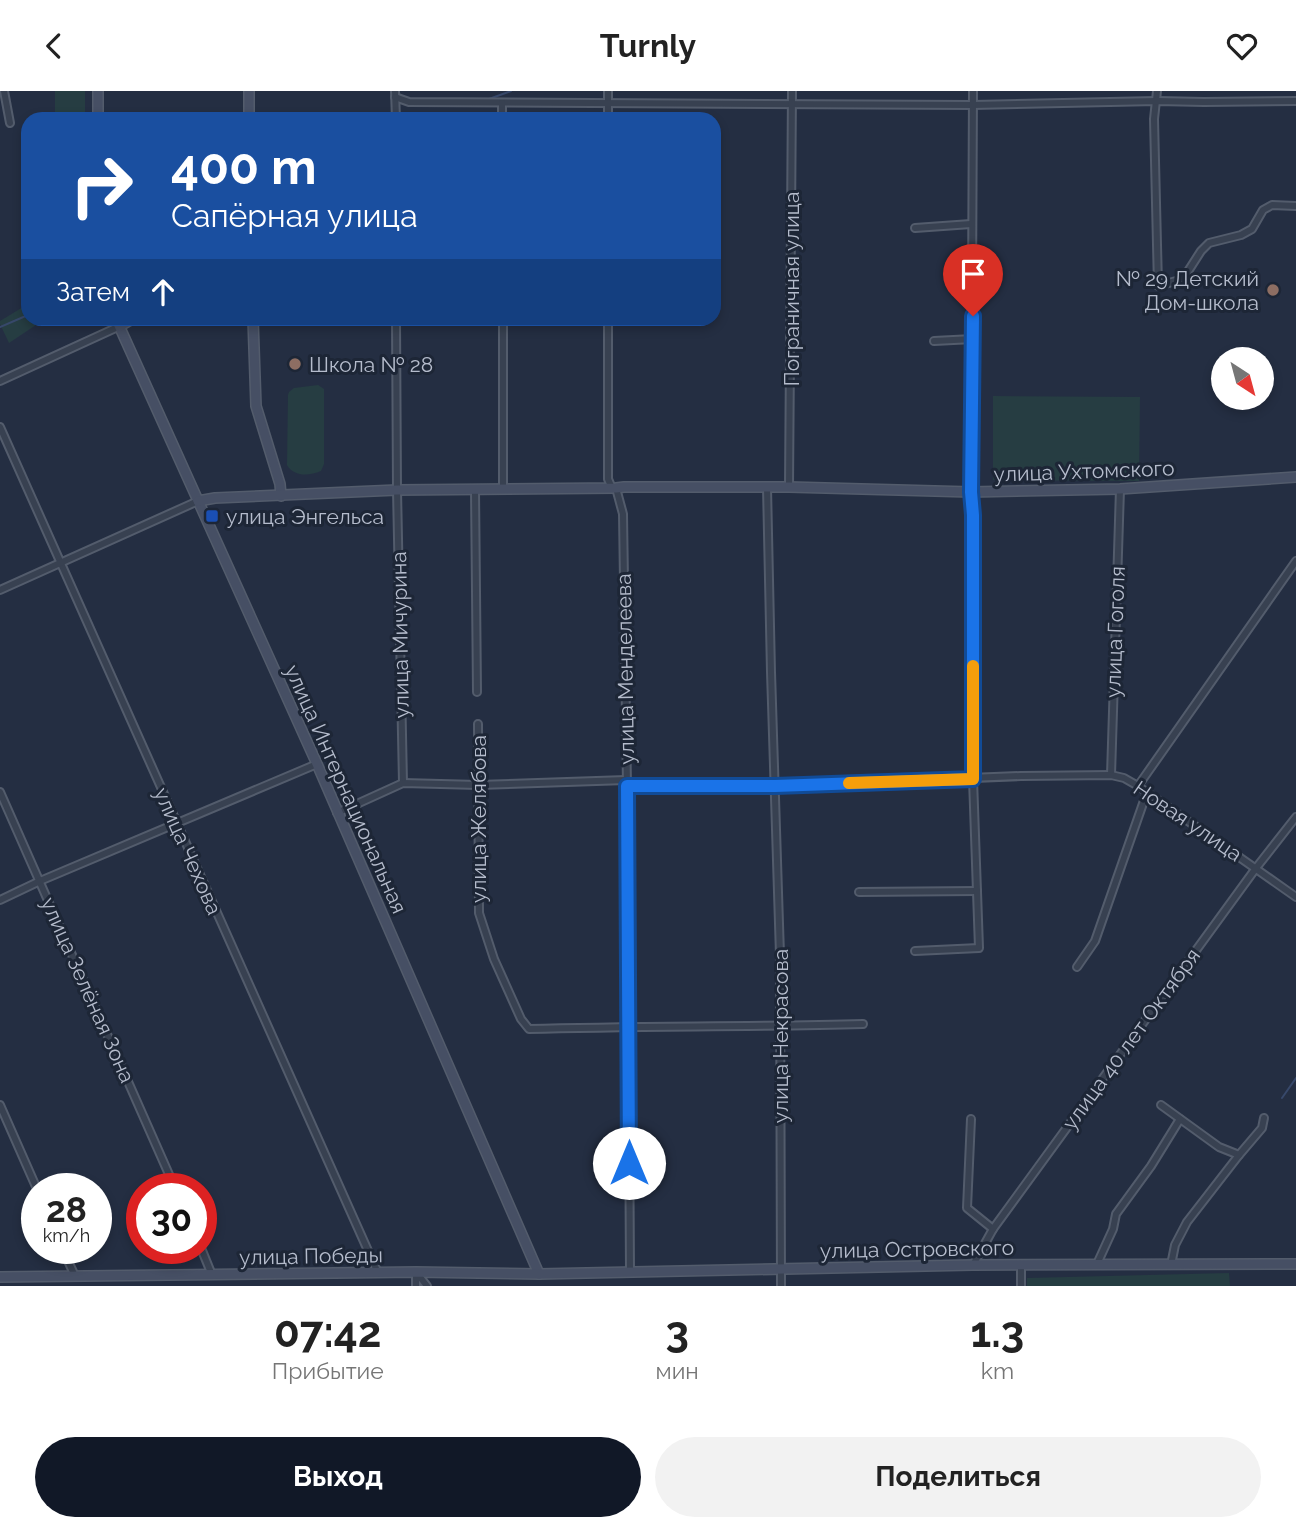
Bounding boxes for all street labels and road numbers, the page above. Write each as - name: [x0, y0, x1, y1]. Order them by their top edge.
- street label: Пограничная улица: [779, 192, 804, 386]
- street label: улица Ухтомского: [993, 455, 1175, 487]
- street label: улица Мичурина: [386, 551, 414, 719]
- street label: улица Гоголя: [1100, 566, 1130, 698]
- street label: улица Менделеева: [611, 573, 639, 765]
- street label: улица Интернациональная: [280, 661, 412, 917]
- street label: улица Желябова: [466, 735, 491, 903]
- street label: Новая улица: [1129, 776, 1247, 866]
- street label: улица Чехова: [149, 784, 227, 918]
- street label: улица Зелёная Зона: [36, 893, 140, 1087]
- street label: улица 40 лет Октября: [1057, 943, 1205, 1135]
- street label: улица Некрасова: [768, 949, 793, 1123]
- street label: улица Островского: [820, 1235, 1014, 1263]
- street label: улица Победы: [239, 1242, 383, 1270]

